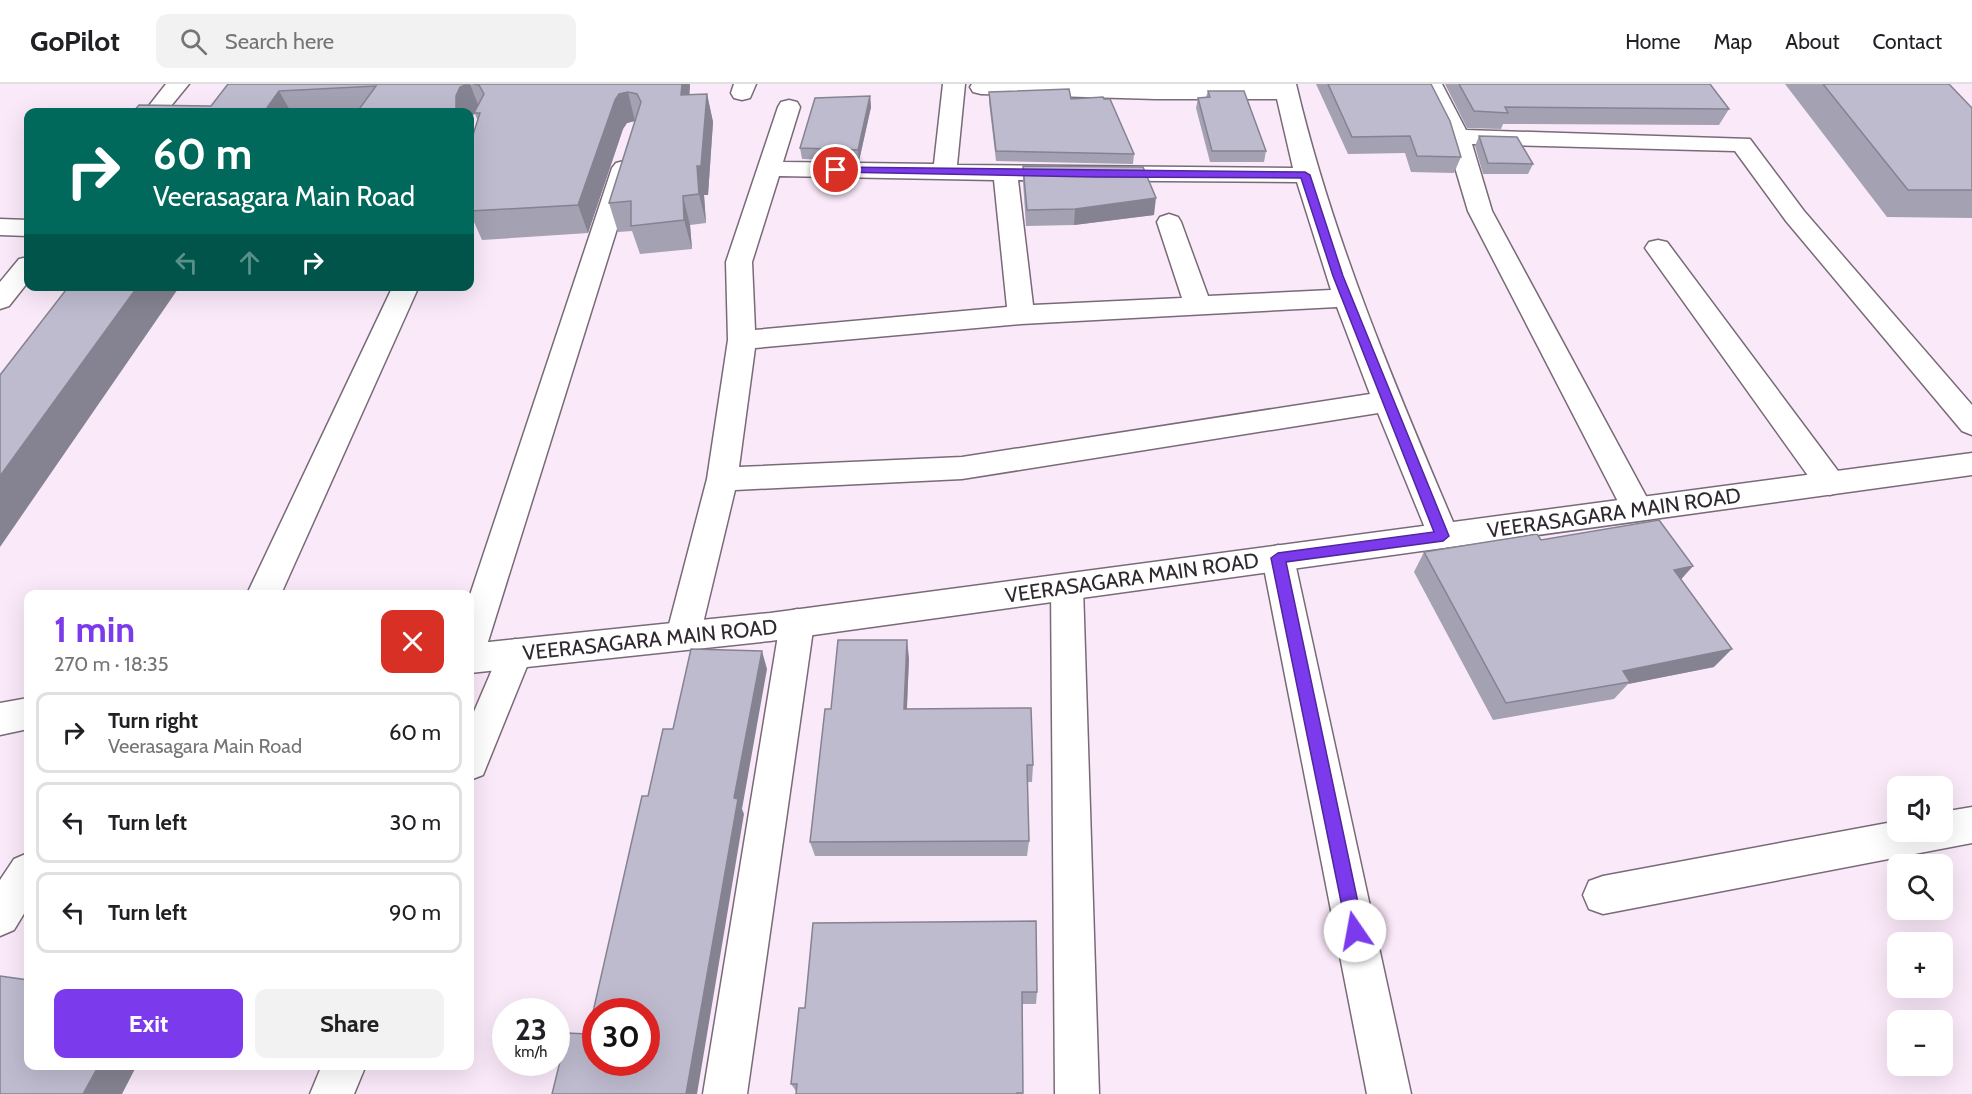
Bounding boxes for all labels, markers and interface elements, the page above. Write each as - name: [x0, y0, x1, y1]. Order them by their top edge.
- search box: [156, 14, 576, 68]
- text: GoPilot: [30, 24, 120, 58]
- icon: search: [177, 25, 210, 58]
- text: Search here: [225, 28, 334, 55]
- text: Home: [1625, 29, 1681, 54]
- text: Map: [1714, 29, 1752, 54]
- text: About: [1785, 29, 1839, 54]
- text: Contact: [1872, 29, 1942, 54]
- text: 60 m: [153, 128, 252, 180]
- icon: right: [54, 132, 132, 210]
- pin: [810, 144, 861, 195]
- icon: arrive: [819, 153, 852, 186]
- text: Veerasagara Main Road: [153, 180, 415, 213]
- icon: left: [170, 246, 203, 279]
- icon: ahead: [233, 246, 266, 279]
- icon: right: [296, 246, 329, 279]
- street label: VEERASAGARA MAIN ROAD: [1486, 482, 1742, 543]
- street label: VEERASAGARA MAIN ROAD: [1004, 547, 1260, 608]
- text: 1 min: [54, 607, 135, 651]
- button: close: [381, 610, 444, 673]
- street label: VEERASAGARA MAIN ROAD: [521, 614, 778, 665]
- text: 270 m · 18:35: [54, 652, 169, 676]
- text: Turn right: [108, 707, 198, 734]
- icon: right: [57, 716, 90, 749]
- text: 60 m: [389, 719, 441, 746]
- text: Veerasagara Main Road: [108, 734, 302, 758]
- map controls: [1887, 776, 1953, 1076]
- button: sound: [1887, 776, 1953, 842]
- icon: left: [57, 806, 90, 839]
- text: Turn left: [108, 809, 187, 836]
- text: 30 m: [389, 809, 441, 836]
- button: search: [1887, 854, 1953, 920]
- icon: left: [57, 896, 90, 929]
- text: Turn left: [108, 899, 187, 926]
- text: 90 m: [389, 899, 441, 926]
- position arrow: [1323, 899, 1387, 963]
- button: +: [1887, 932, 1953, 998]
- button: Exit: [54, 989, 243, 1058]
- button: Share: [255, 989, 444, 1058]
- speed limit sign: 30: [582, 998, 660, 1076]
- button: −: [1887, 1010, 1953, 1076]
- text: 23: [515, 1011, 547, 1048]
- text: km/h: [515, 1043, 547, 1061]

